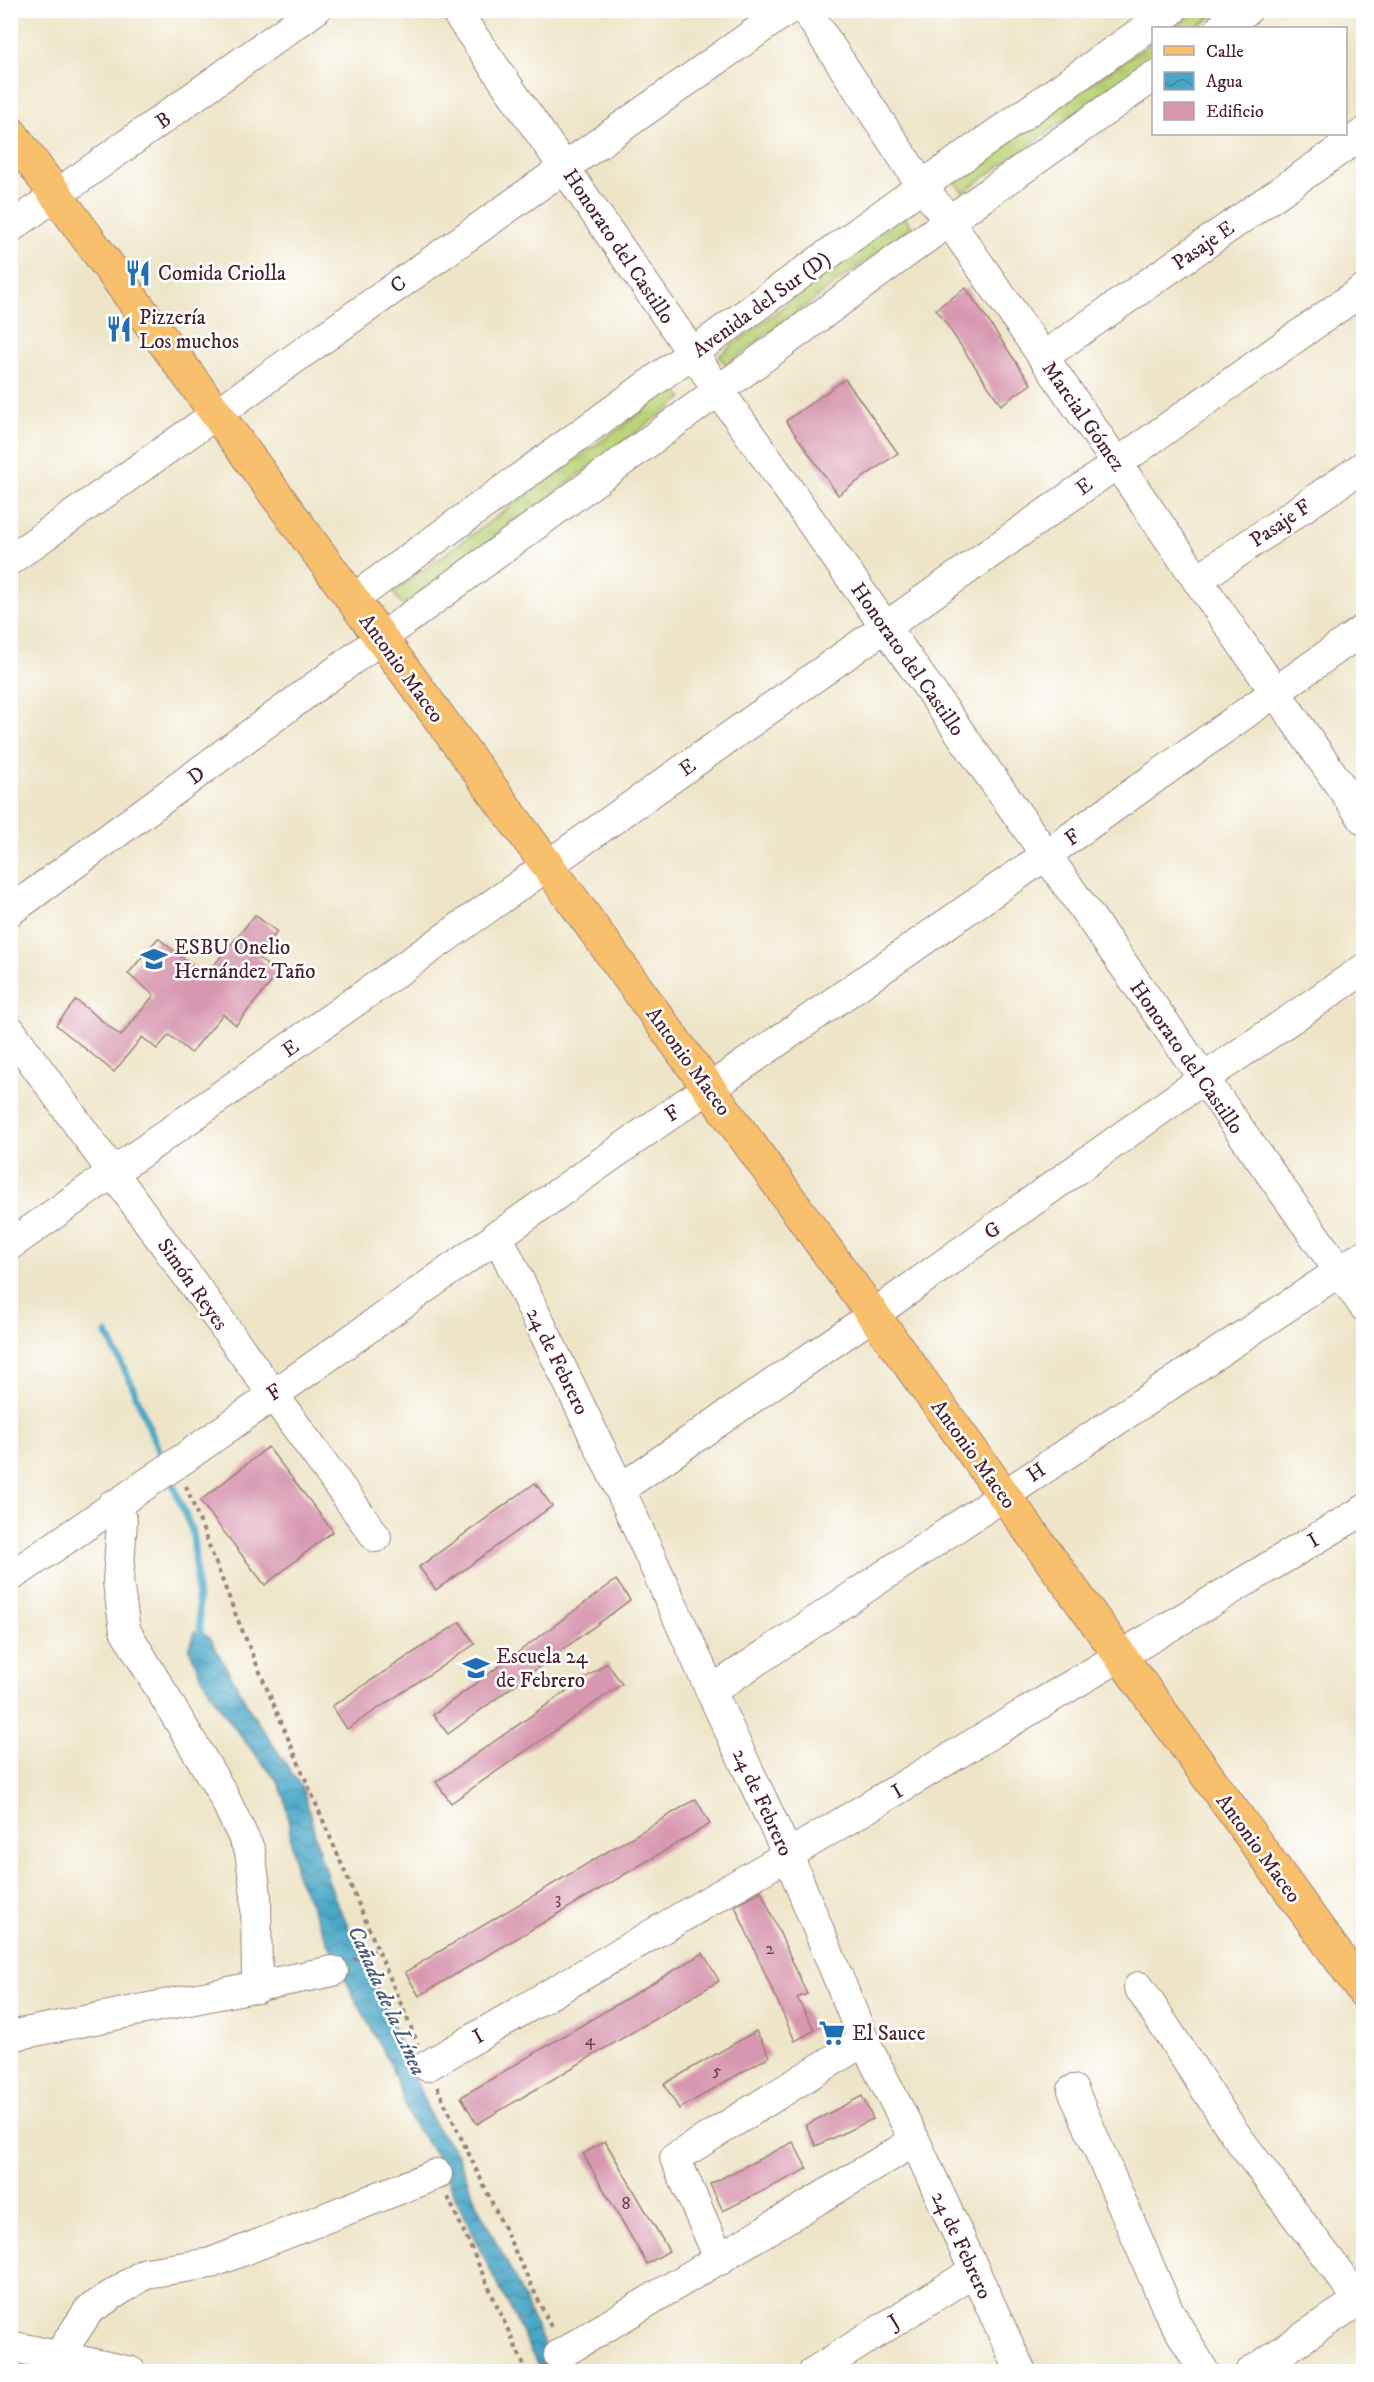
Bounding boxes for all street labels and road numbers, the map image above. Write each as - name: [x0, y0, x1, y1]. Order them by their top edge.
- street label: B: [151, 106, 177, 135]
- street label: Honorato del Castillo: [557, 164, 680, 329]
- street label: Pasaje E: [1167, 215, 1240, 277]
- street label: Avenida del Sur (D): [688, 246, 836, 364]
- street label: C: [385, 270, 412, 299]
- street label: Marcial Gómez: [1036, 357, 1131, 477]
- street label: E: [1071, 472, 1098, 502]
- street label: Pasaje F: [1245, 494, 1316, 554]
- street label: Honorato del Castillo: [844, 578, 970, 741]
- street label: Antonio Maceo: [353, 609, 449, 728]
- street label: E: [674, 753, 701, 783]
- street label: D: [183, 761, 211, 791]
- street label: F: [1060, 823, 1086, 852]
- street label: Honorato del Castillo: [1123, 976, 1249, 1139]
- street label: Antonio Maceo: [640, 1002, 736, 1121]
- street label: E: [277, 1034, 304, 1064]
- street label: F: [660, 1099, 685, 1128]
- street label: G: [979, 1216, 1006, 1246]
- street label: Simón Reyes: [151, 1234, 233, 1335]
- street label: 24 de Febrero: [520, 1304, 594, 1419]
- street label: F: [262, 1378, 287, 1407]
- street label: Antonio Maceo: [925, 1395, 1021, 1514]
- street label: H: [1022, 1457, 1051, 1489]
- street label: I: [1303, 1527, 1324, 1554]
- street label: 24 de Febrero: [726, 1744, 798, 1860]
- street label: I: [887, 1778, 908, 1805]
- street label: Antonio Maceo: [1210, 1789, 1306, 1908]
- street label: I: [468, 2023, 489, 2050]
- street label: 24 de Febrero: [925, 2187, 997, 2303]
- street label: J: [882, 2309, 905, 2336]

